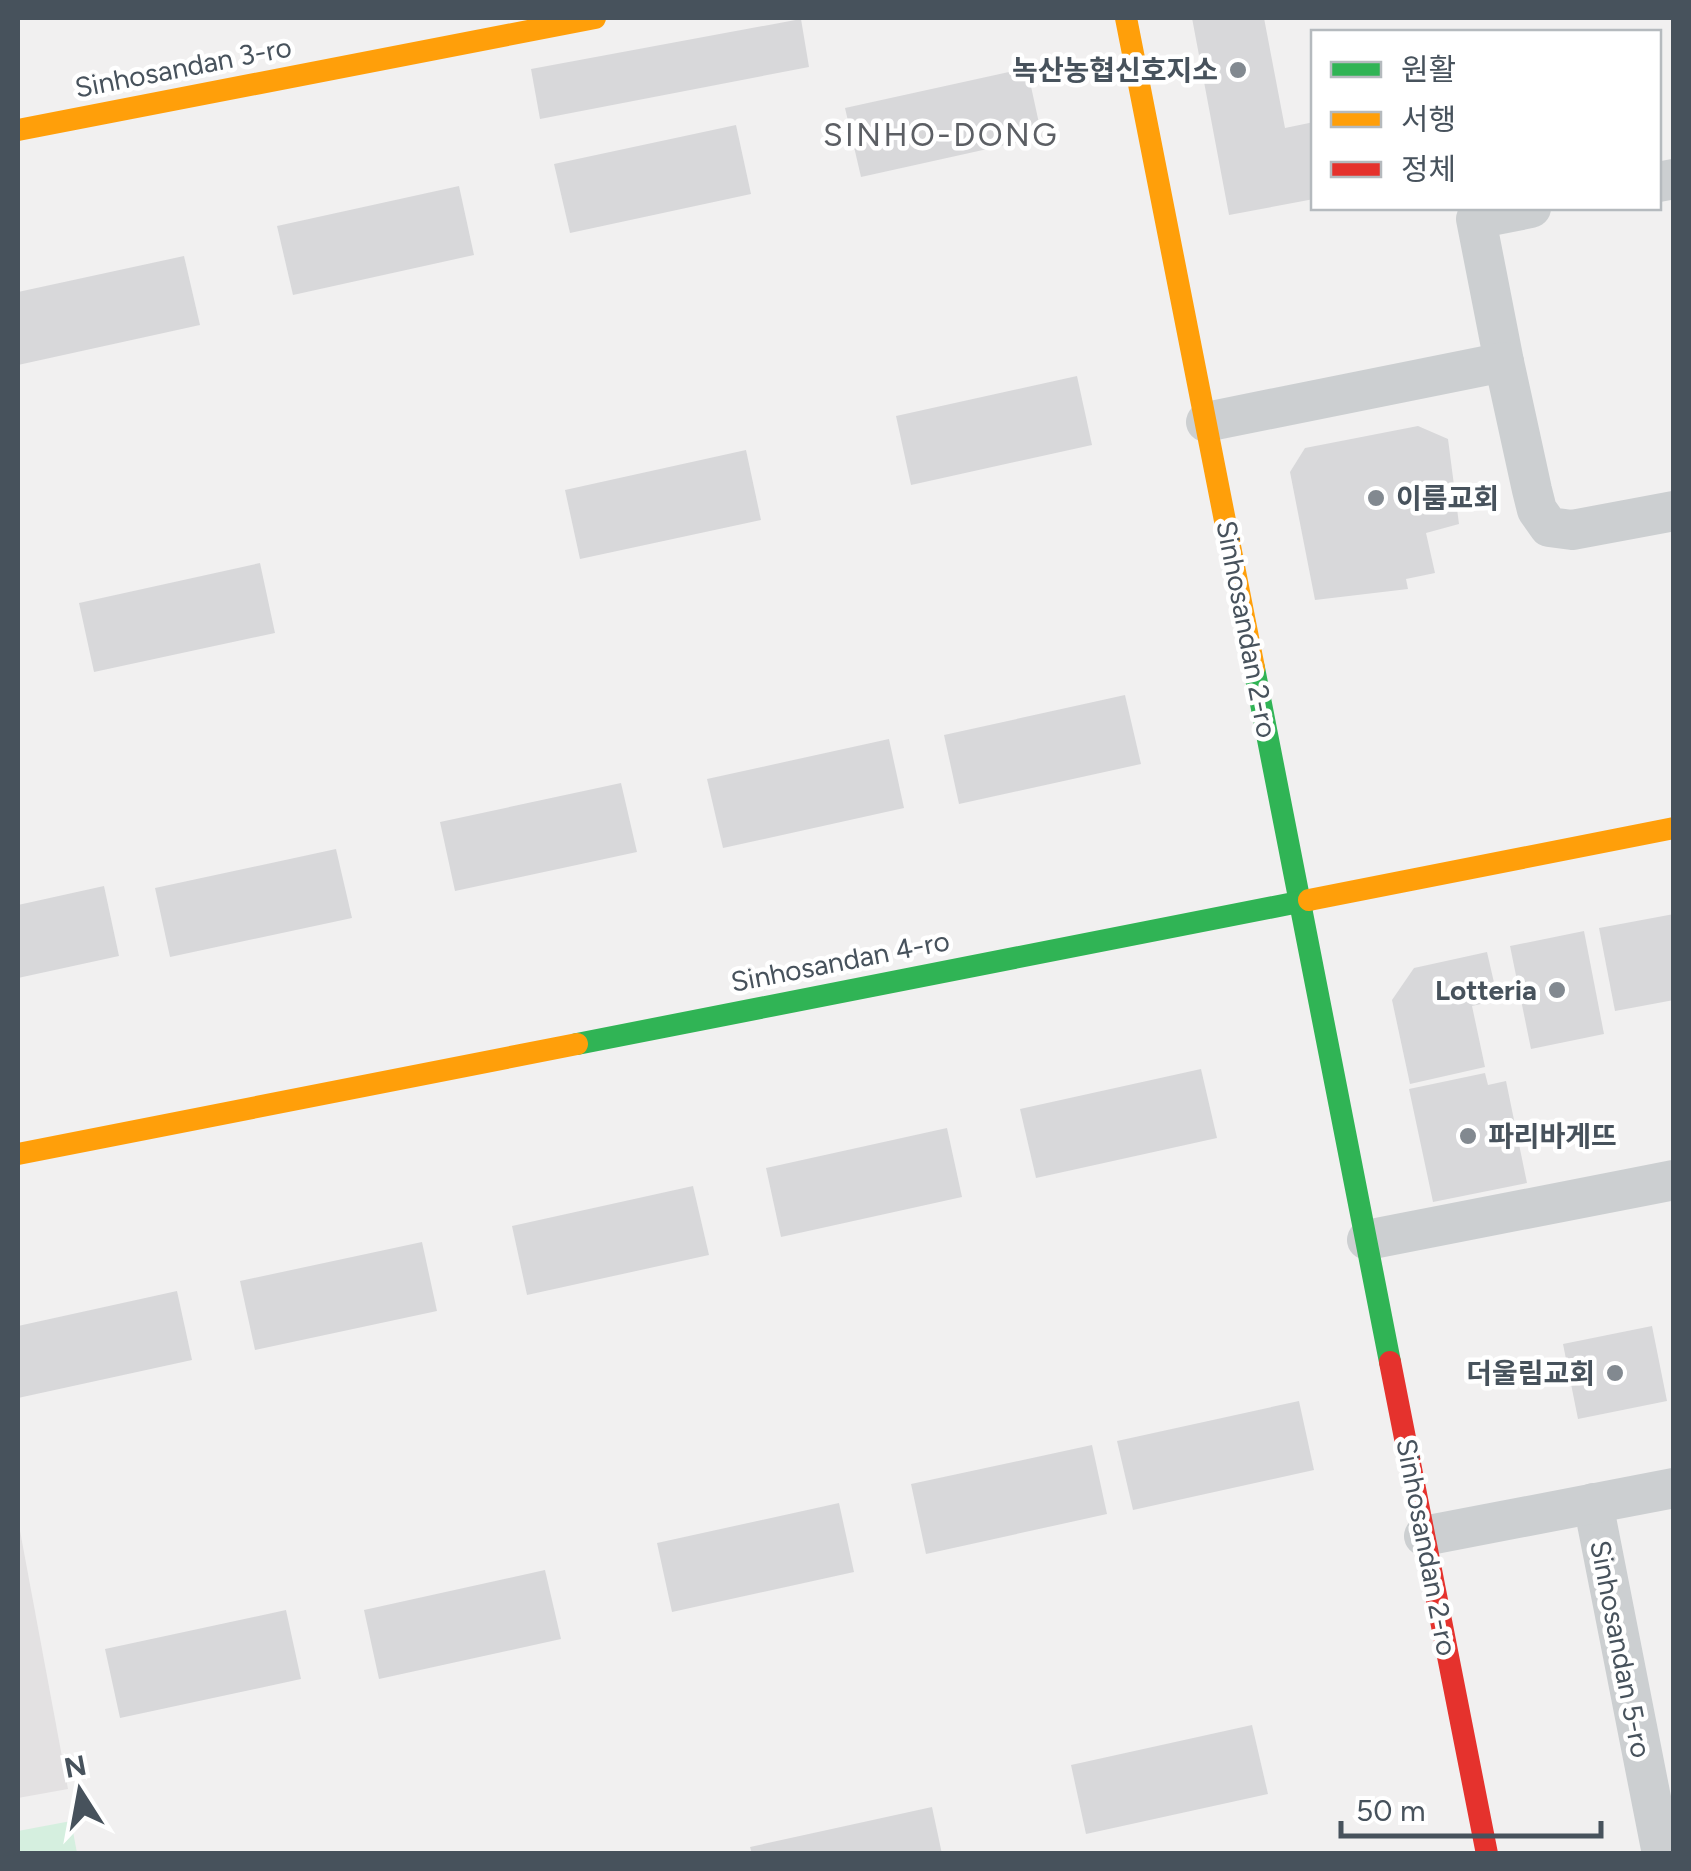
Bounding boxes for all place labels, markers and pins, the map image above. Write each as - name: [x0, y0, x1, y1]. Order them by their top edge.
- place label: 녹산농협신호지소: [1012, 53, 1218, 87]
- marker: 녹산농협신호지소: [1227, 59, 1249, 81]
- place label: 이룸교회: [1396, 481, 1499, 515]
- marker: 이룸교회: [1365, 487, 1387, 509]
- place label: Lotteria: [1435, 973, 1537, 1007]
- marker: Lotteria: [1546, 979, 1568, 1001]
- place label: 파리바게뜨: [1488, 1119, 1617, 1153]
- marker: 파리바게뜨: [1457, 1125, 1479, 1147]
- place label: 더울림교회: [1466, 1356, 1595, 1390]
- marker: 더울림교회: [1604, 1362, 1626, 1384]

